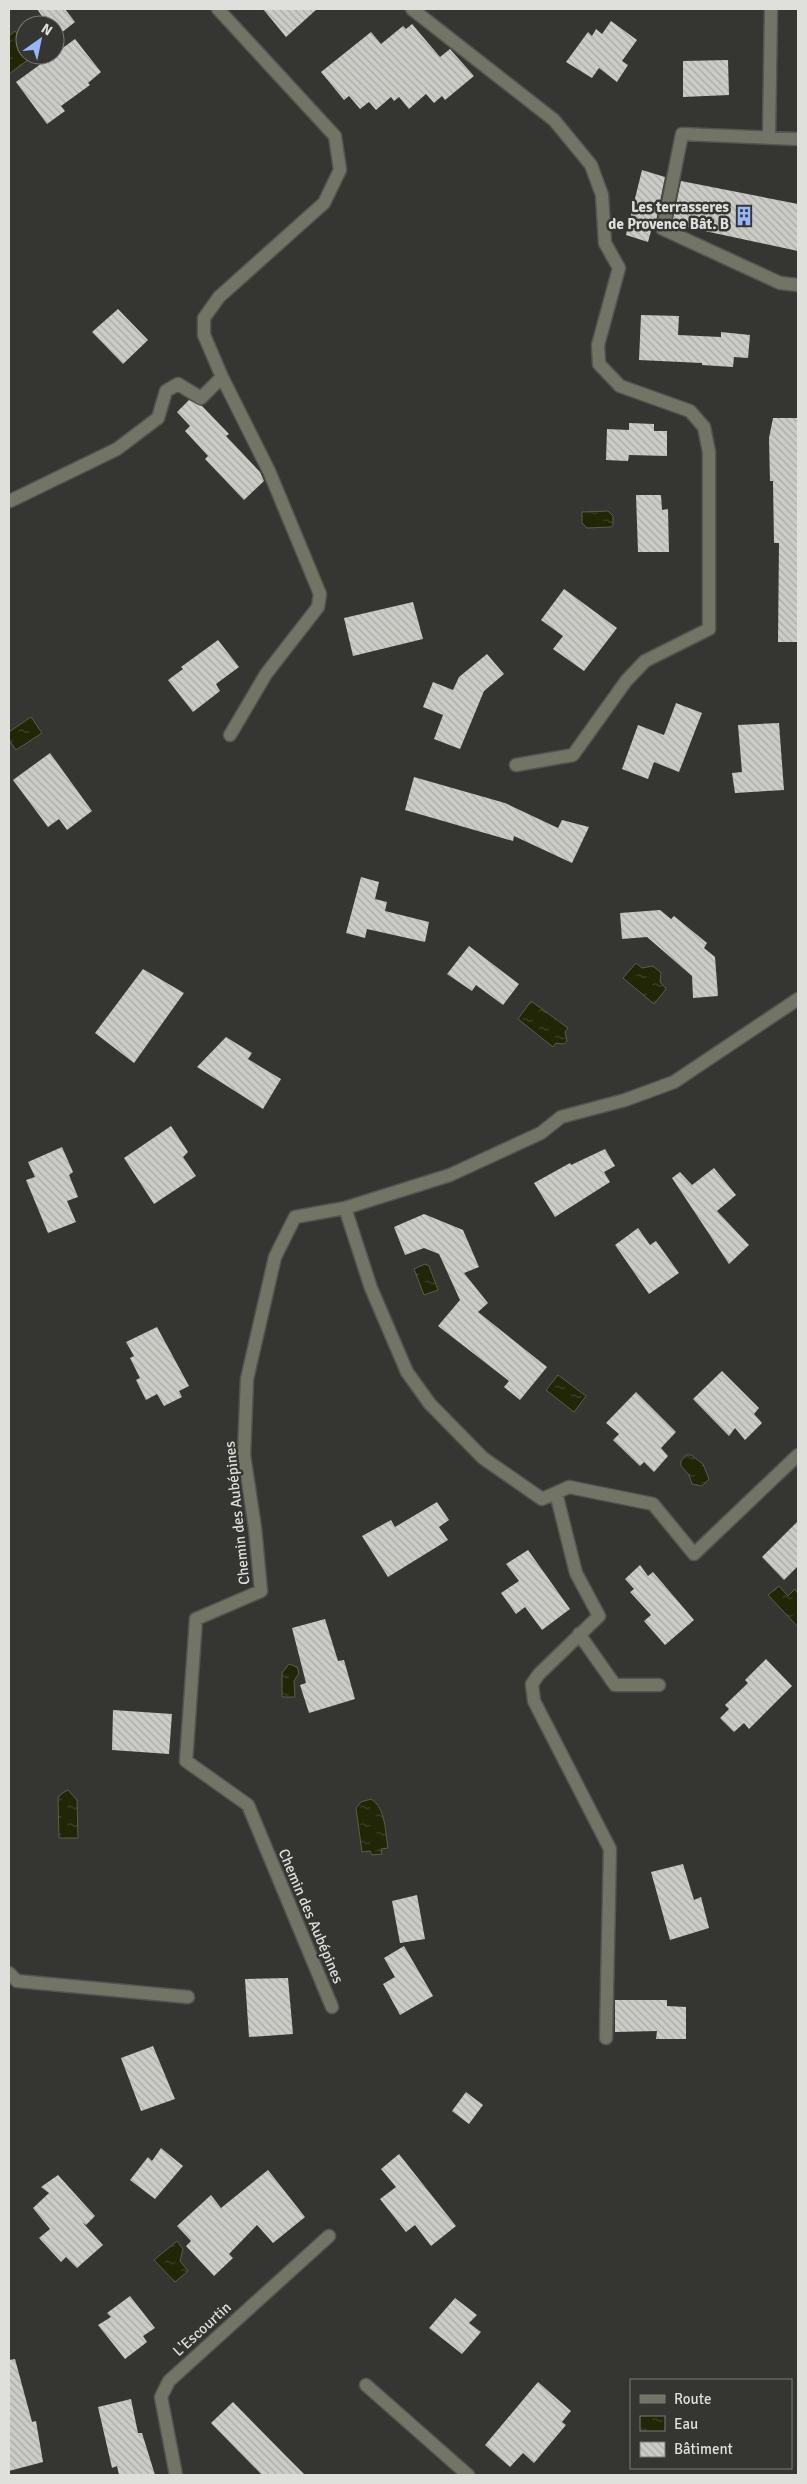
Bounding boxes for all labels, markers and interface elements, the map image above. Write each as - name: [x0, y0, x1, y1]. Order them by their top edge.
- north arrow: [15, 15, 65, 65]
- text: N: [38, 20, 56, 39]
- place label: Les terrasseres de Provence Bât. B: [608, 198, 729, 233]
- building icon: Les terrasseres de Provence Bât. B: [733, 205, 755, 227]
- street label: Chemin des Aubépines: [220, 1440, 254, 1586]
- street label: Chemin des Aubépines: [274, 1846, 348, 1986]
- street label: L'Escourtin: [169, 2298, 235, 2360]
- legend: [630, 2379, 792, 2469]
- text: Route: [674, 2390, 711, 2408]
- text: Eau: [674, 2415, 698, 2433]
- text: Bâtiment: [674, 2440, 733, 2458]

